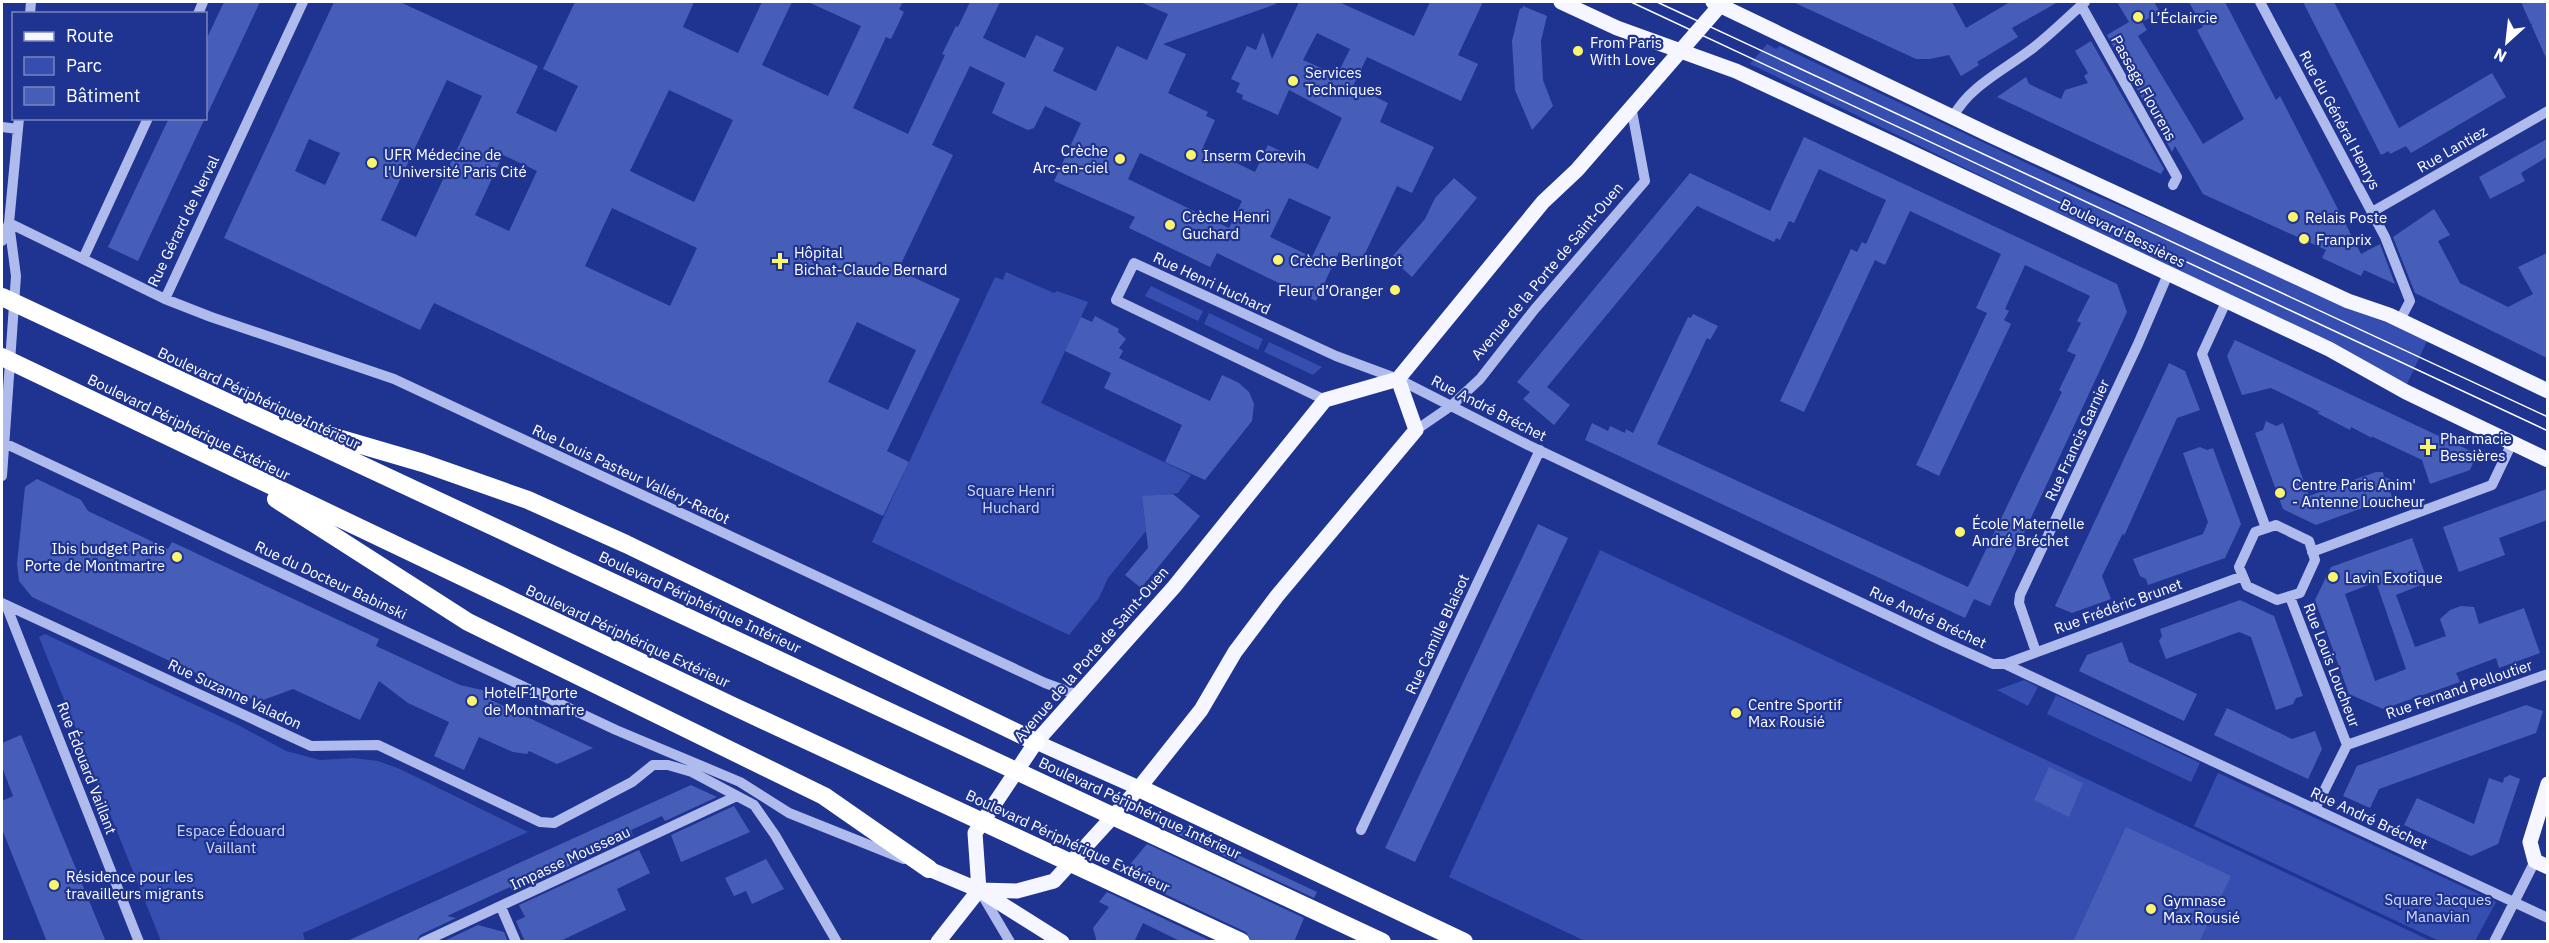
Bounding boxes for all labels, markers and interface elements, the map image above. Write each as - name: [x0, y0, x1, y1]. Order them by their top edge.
- place label: L’Éclaircie: [2150, 8, 2218, 27]
- marker: L’Éclaircie: [2131, 10, 2145, 24]
- legend: [12, 12, 207, 120]
- north arrow: [2477, 12, 2537, 72]
- text: Route: [66, 24, 114, 47]
- street label: Passage Flourens: [2107, 32, 2181, 144]
- place label: From Paris With Love: [1590, 33, 1662, 69]
- marker: From Paris With Love: [1571, 44, 1585, 58]
- text: N: [2490, 44, 2510, 67]
- street label: Rue du Général Henrys: [2295, 47, 2385, 193]
- text: Parc: [66, 54, 102, 77]
- place label: Services Techniques: [1305, 63, 1382, 99]
- marker: Services Techniques: [1286, 74, 1300, 88]
- text: Bâtiment: [66, 84, 140, 107]
- street label: Rue Lantiez: [2413, 121, 2491, 177]
- place label: Crèche Arc-en-ciel: [1033, 141, 1108, 177]
- place label: UFR Médecine de l'Université Paris Cité: [384, 145, 527, 181]
- place label: Inserm Corevih: [1203, 146, 1306, 165]
- marker: Inserm Corevih: [1184, 148, 1198, 162]
- street label: Rue Gérard de Nerval: [143, 152, 223, 290]
- marker: Crèche Arc-en-ciel: [1113, 152, 1127, 166]
- marker: UFR Médecine de l'Université Paris Cité: [365, 156, 379, 170]
- street label: Avenue de la Porte de Saint-Ouen: [1467, 178, 1627, 364]
- street label: Boulevard Bessières: [2057, 194, 2189, 272]
- place label: Crèche Henri Guchard: [1182, 207, 1269, 243]
- place label: Relais Poste: [2305, 208, 2387, 227]
- marker: Relais Poste: [2286, 210, 2300, 224]
- marker: Crèche Henri Guchard: [1163, 218, 1177, 232]
- place label: Franprix: [2316, 230, 2372, 249]
- marker: Franprix: [2297, 232, 2311, 246]
- place label: Hôpital Bichat-Claude Bernard: [794, 243, 947, 279]
- street label: Rue Henri Huchard: [1150, 247, 1274, 319]
- place label: Crèche Berlingot: [1290, 251, 1402, 270]
- marker: Hôpital Bichat-Claude Bernard: [771, 252, 789, 270]
- marker: Crèche Berlingot: [1271, 253, 1285, 267]
- place label: Fleur d’Oranger: [1278, 281, 1383, 300]
- marker: Fleur d’Oranger: [1388, 283, 1402, 297]
- street label: Boulevard Périphérique Intérieur: [155, 343, 364, 454]
- street label: Boulevard Périphérique Extérieur: [85, 370, 294, 485]
- street label: Rue André Bréchet: [1428, 371, 1550, 445]
- street label: Rue Francis Garnier: [2040, 376, 2114, 504]
- street label: Rue Louis Pasteur Valléry-Radot: [529, 420, 733, 528]
- place label: Pharmacie Bessières: [2440, 429, 2512, 465]
- marker: Pharmacie Bessières: [2421, 440, 2435, 454]
- place label: Centre Paris Anim' - Antenne Loucheur: [2292, 475, 2425, 511]
- park label: Square Henri Huchard: [967, 481, 1055, 517]
- marker: Centre Paris Anim' - Antenne Loucheur: [2273, 486, 2287, 500]
- place label: École Maternelle André Bréchet: [1972, 514, 2085, 550]
- marker: École Maternelle André Bréchet: [1953, 525, 1967, 539]
- street label: Rue du Docteur Babinski: [252, 536, 410, 624]
- place label: Ibis budget Paris Porte de Montmartre: [25, 539, 165, 575]
- street label: Boulevard Périphérique Intérieur: [596, 547, 805, 658]
- marker: Ibis budget Paris Porte de Montmartre: [170, 550, 184, 564]
- street label: Avenue de la Porte de Saint-Ouen: [1010, 562, 1172, 746]
- place label: Lavin Exotique: [2345, 568, 2443, 587]
- marker: Lavin Exotique: [2326, 570, 2340, 584]
- street label: Rue Camille Blaisot: [1401, 571, 1473, 697]
- street label: Rue Frédéric Brunet: [2051, 574, 2185, 638]
- street label: Boulevard Périphérique Extérieur: [523, 580, 734, 692]
- street label: Rue André Bréchet: [1866, 582, 1990, 652]
- street label: Rue Louis Loucheur: [2300, 600, 2365, 730]
- street label: Rue Suzanne Valadon: [165, 655, 305, 733]
- street label: Rue Fernand Pelloutier: [2383, 655, 2535, 723]
- place label: HotelF1 Porte de Montmartre: [484, 683, 584, 719]
- marker: HotelF1 Porte de Montmartre: [465, 694, 479, 708]
- place label: Centre Sportif Max Rousié: [1748, 695, 1842, 731]
- street label: Rue Édouard Vaillant: [53, 699, 121, 837]
- marker: Centre Sportif Max Rousié: [1729, 706, 1743, 720]
- street label: Boulevard Périphérique Intérieur: [1036, 753, 1245, 864]
- street label: Rue André Bréchet: [2307, 783, 2431, 853]
- street label: Boulevard Périphérique Extérieur: [963, 785, 1174, 897]
- park label: Espace Édouard Vaillant: [177, 821, 285, 857]
- street label: Impasse Mousseau: [507, 822, 633, 894]
- place label: Résidence pour les travailleurs migrants: [66, 867, 204, 903]
- marker: Résidence pour les travailleurs migrants: [47, 878, 61, 892]
- park label: Square Jacques Manavian: [2384, 890, 2492, 926]
- place label: Gymnase Max Rousié: [2163, 891, 2240, 927]
- marker: Gymnase Max Rousié: [2144, 902, 2158, 916]

